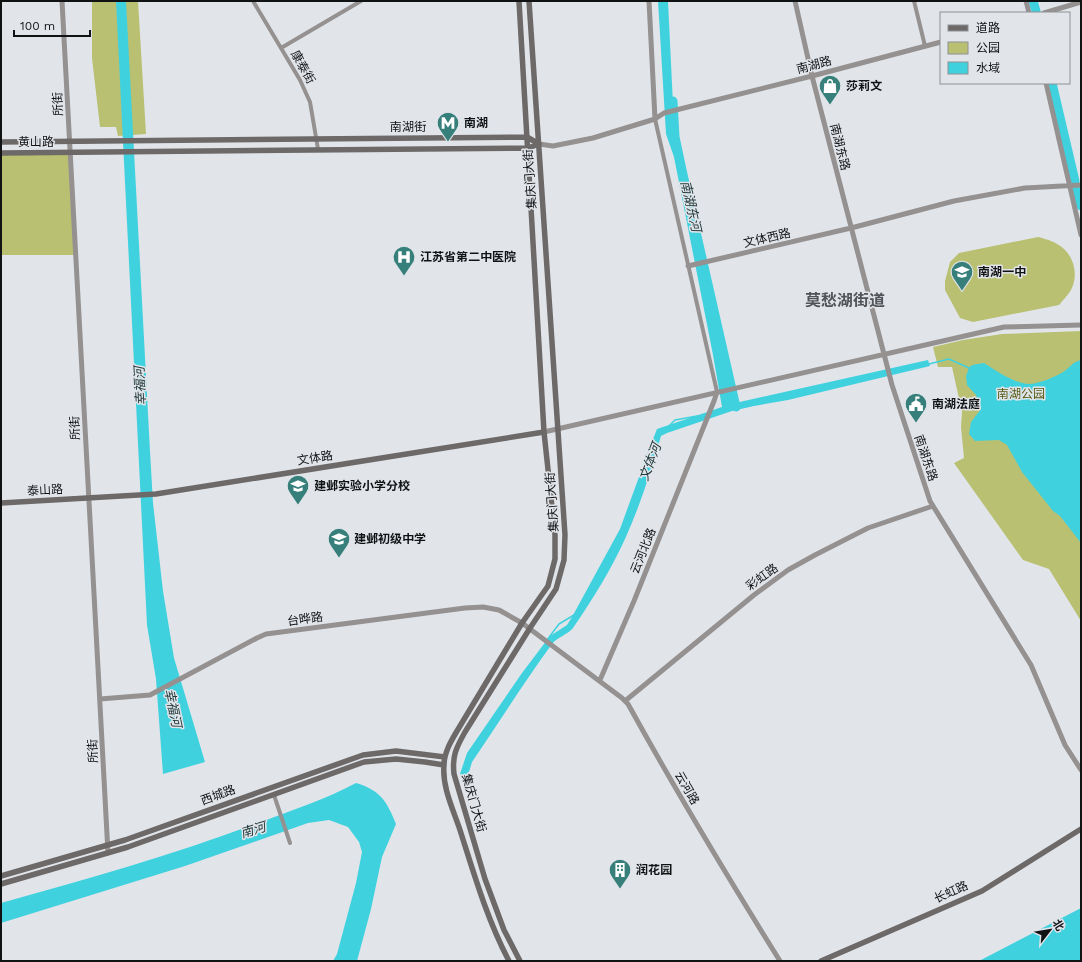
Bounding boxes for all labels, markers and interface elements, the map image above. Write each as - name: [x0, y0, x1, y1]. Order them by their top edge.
- scale bar: [14, 12, 90, 38]
- legend: [940, 12, 1070, 84]
- text: 100 m: [20, 19, 55, 33]
- text: 道路: [976, 21, 1000, 35]
- text: 公园: [976, 41, 1000, 55]
- street label: 康泰街: [288, 48, 318, 86]
- street label: 南湖路: [795, 54, 833, 76]
- text: 水域: [976, 61, 1000, 75]
- shop icon: 莎莉文: [817, 73, 843, 106]
- place label: 莎莉文: [846, 79, 882, 93]
- street label: 所街: [50, 92, 66, 116]
- metro station icon: 南湖: [435, 110, 461, 143]
- place label: 南湖: [464, 116, 488, 130]
- street label: 南湖街: [390, 120, 426, 134]
- street label: 南湖东路: [827, 122, 853, 172]
- street label: 黄山路: [18, 135, 54, 149]
- street label: 集庆门大街: [521, 149, 539, 209]
- water label: 南湖东河: [678, 179, 705, 236]
- street label: 文体西路: [742, 226, 792, 250]
- hospital icon: 江苏省第二中医院: [391, 244, 417, 277]
- place label: 江苏省第二中医院: [420, 250, 516, 264]
- school or university icon: 南湖一中: [949, 259, 975, 292]
- place label: 南湖一中: [978, 265, 1026, 279]
- district label: 莫愁湖街道: [805, 291, 885, 310]
- water label: 幸福河: [131, 363, 149, 406]
- park label: 南湖公园: [997, 387, 1045, 401]
- public building icon: 南湖法庭: [903, 391, 929, 424]
- place label: 南湖法庭: [932, 397, 980, 411]
- street label: 所街: [67, 416, 83, 440]
- street label: 南湖东路: [912, 433, 940, 483]
- water label: 文体河: [636, 438, 665, 483]
- street label: 文体路: [296, 448, 334, 468]
- street label: 集庆门大街: [543, 472, 561, 532]
- school or university icon: 建邺实验小学分校: [285, 473, 311, 506]
- place label: 建邺实验小学分校: [314, 479, 410, 493]
- street label: 泰山路: [27, 482, 63, 498]
- school or university icon: 建邺初级中学: [326, 526, 352, 559]
- street label: 云河北路: [628, 526, 658, 576]
- place label: 建邺初级中学: [354, 532, 426, 546]
- street label: 彩虹路: [743, 561, 781, 593]
- street label: 台晔路: [286, 610, 324, 628]
- water label: 幸福河: [162, 687, 185, 732]
- street label: 所街: [85, 739, 101, 763]
- street label: 云河路: [672, 769, 702, 807]
- street label: 集庆门大街: [459, 772, 489, 834]
- street label: 西城路: [199, 782, 237, 808]
- water label: 南河: [238, 818, 270, 841]
- building icon: 润花园: [607, 857, 633, 890]
- place label: 润花园: [636, 863, 672, 877]
- street label: 长虹路: [932, 878, 970, 906]
- north arrow: [1030, 910, 1070, 950]
- text: 北: [1050, 917, 1067, 933]

